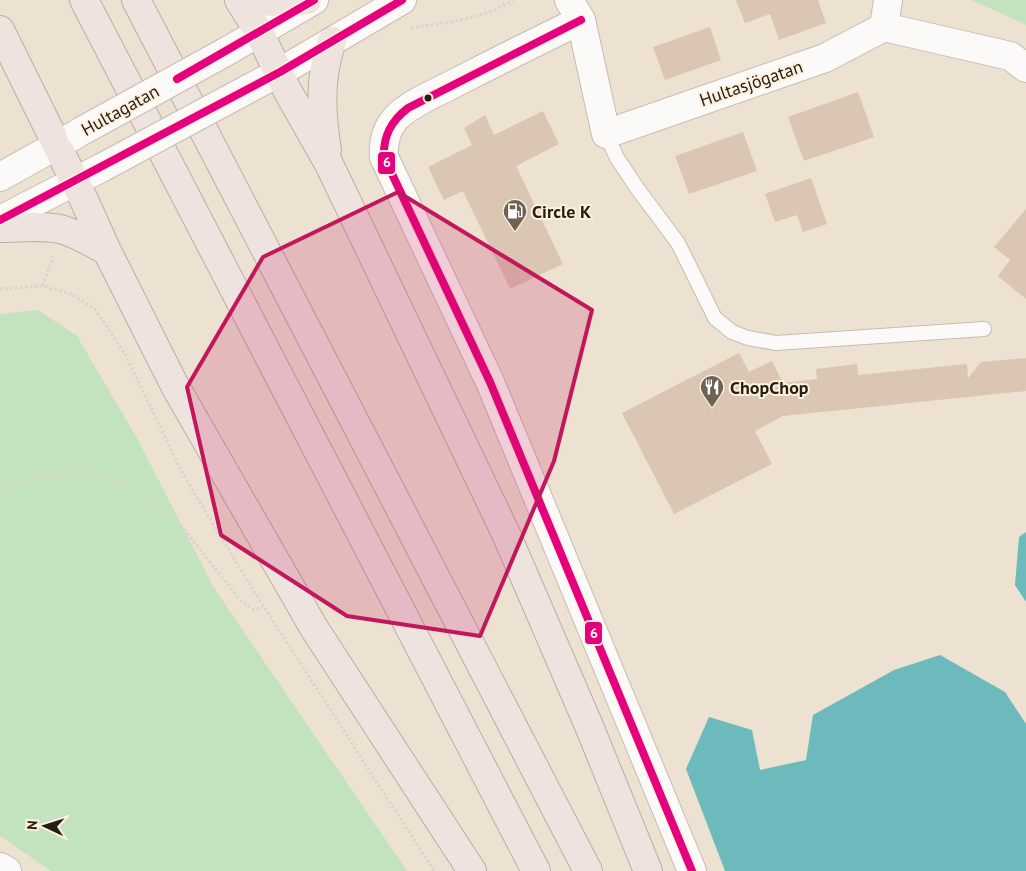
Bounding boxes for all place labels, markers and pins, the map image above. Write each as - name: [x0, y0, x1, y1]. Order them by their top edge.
- unlabelled marker: [423, 93, 433, 103]
- fuel station icon: Circle K: [502, 198, 528, 232]
- place label: Circle K: [532, 200, 591, 223]
- restaurant icon: ChopChop: [699, 374, 725, 408]
- place label: ChopChop: [730, 376, 809, 399]

